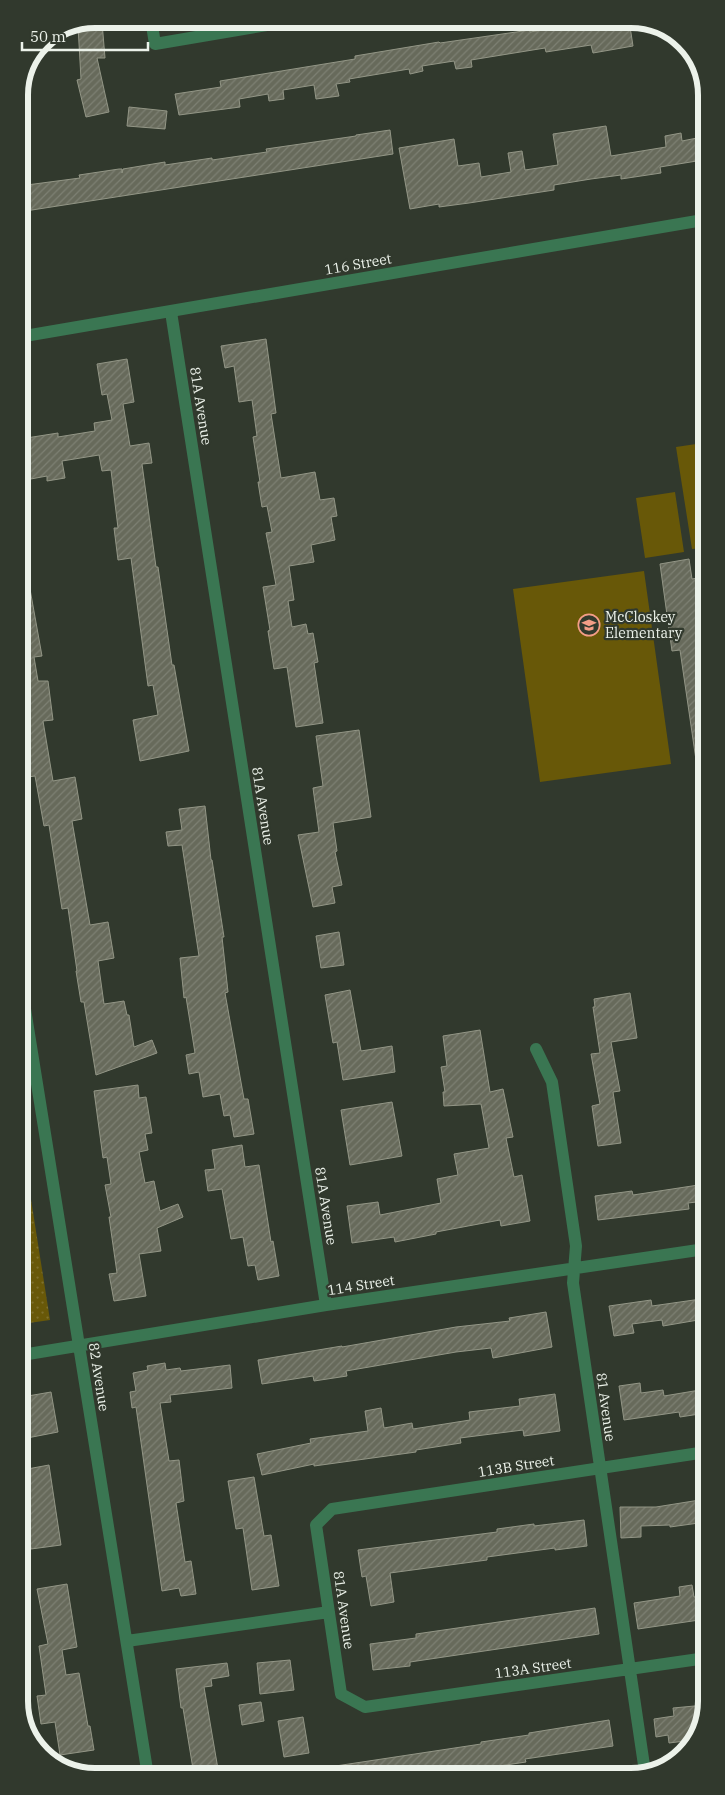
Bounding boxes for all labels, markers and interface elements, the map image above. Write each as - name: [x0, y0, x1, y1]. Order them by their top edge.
- scale bar: [22, 20, 149, 52]
- text: 50 m: [30, 27, 66, 46]
- street label: 116 Street: [323, 249, 393, 279]
- street label: 81A Avenue: [186, 366, 216, 446]
- place label: McCloskey Elementary: [605, 608, 683, 642]
- school or university icon: McCloskey Elementary: [577, 613, 601, 637]
- street label: 81A Avenue: [248, 766, 278, 846]
- street label: 81A Avenue: [311, 1166, 341, 1246]
- street label: 114 Street: [326, 1271, 396, 1299]
- street label: 82 Avenue: [85, 1341, 113, 1413]
- street label: 81 Avenue: [592, 1371, 620, 1443]
- street label: 113B Street: [476, 1451, 556, 1481]
- street label: 81A Avenue: [330, 1570, 358, 1650]
- street label: 113A Street: [493, 1654, 573, 1682]

